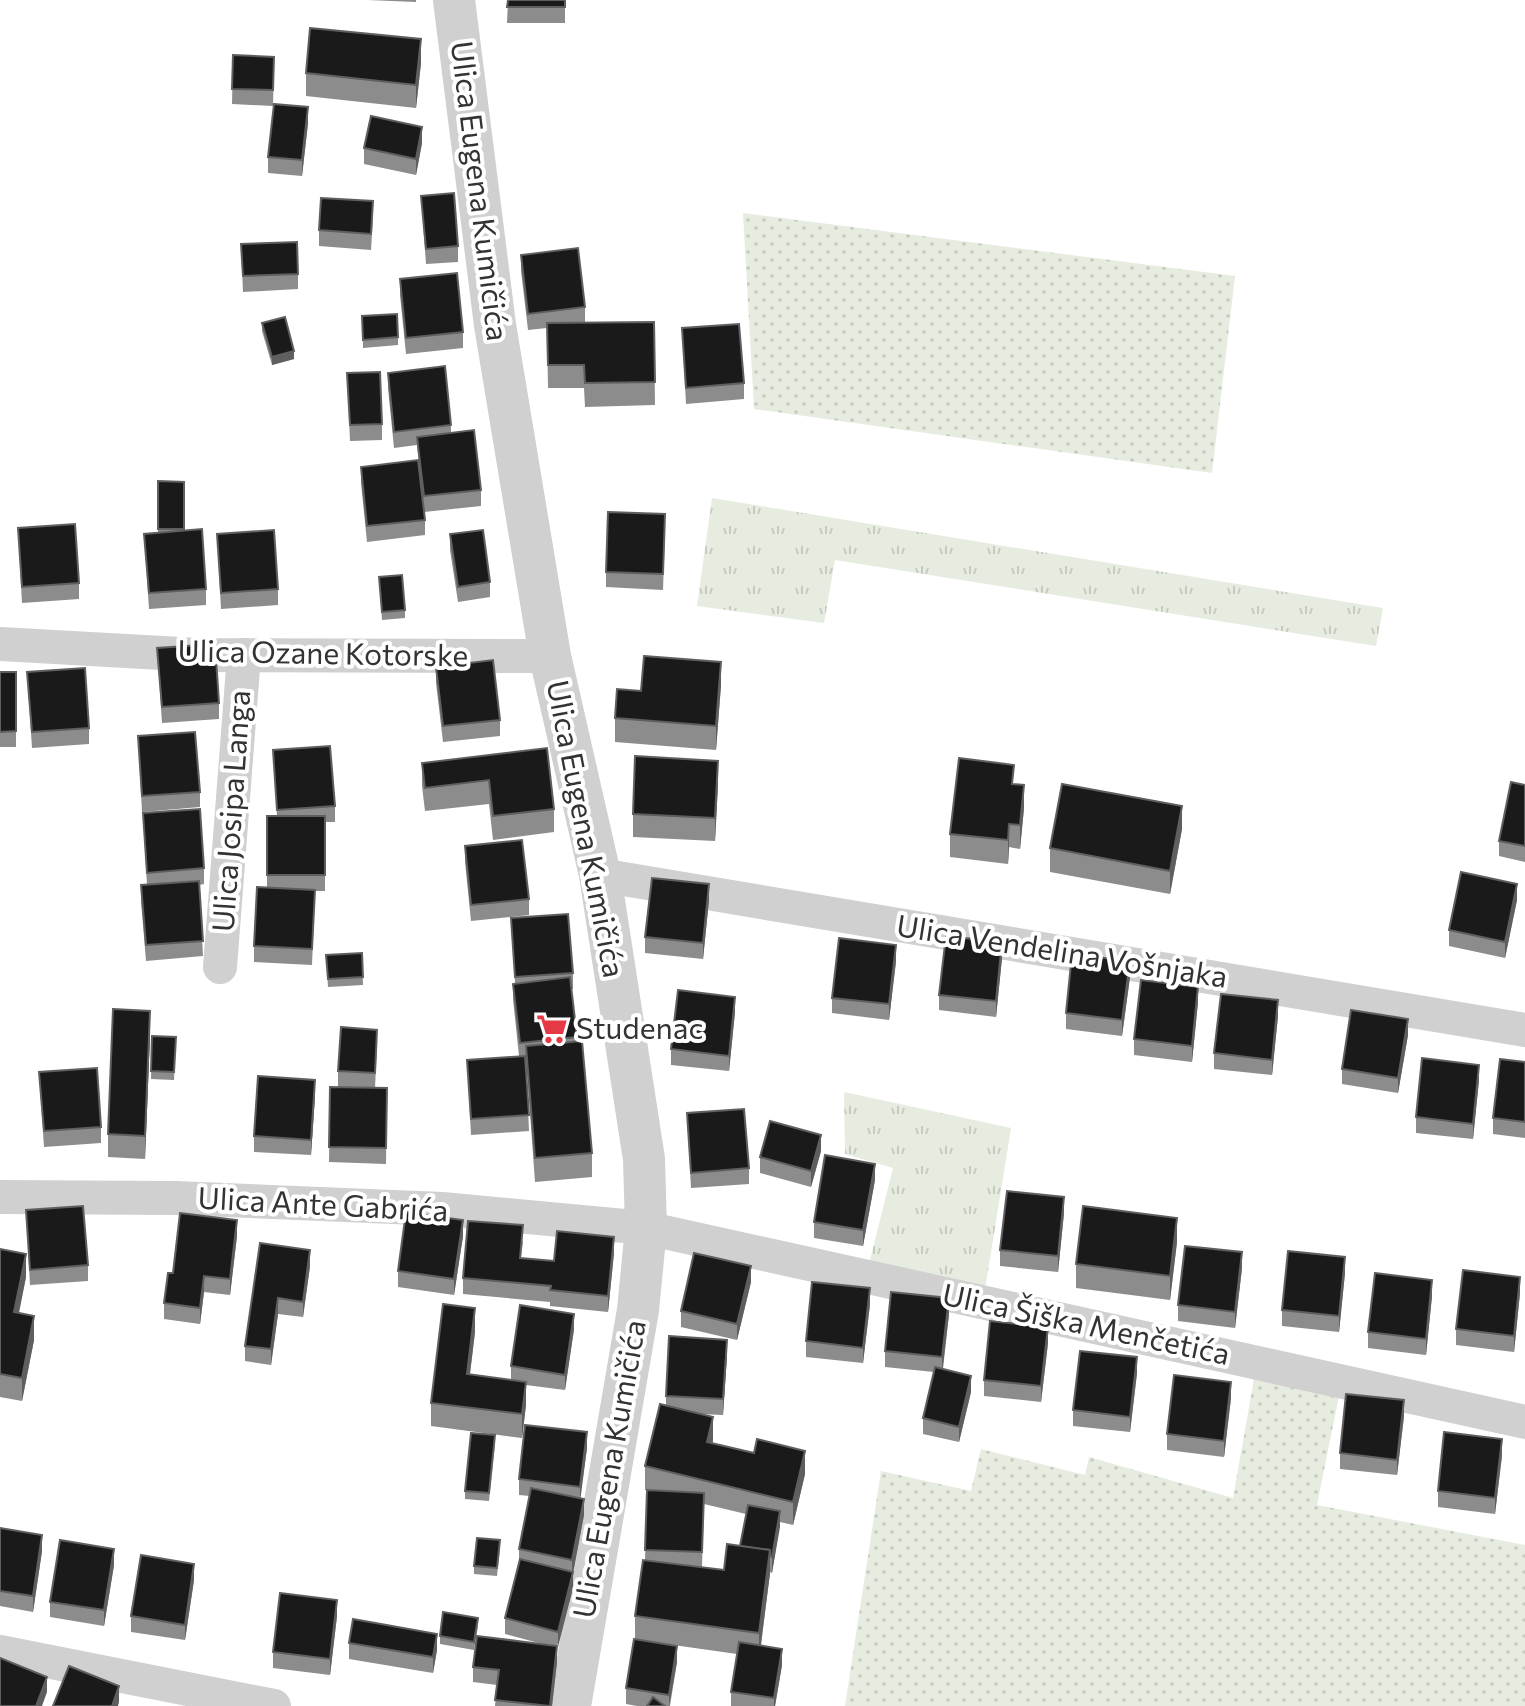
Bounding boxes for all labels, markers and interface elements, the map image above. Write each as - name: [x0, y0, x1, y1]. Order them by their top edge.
- street label: Ulica Eugena Kumičića: [445, 39, 518, 343]
- street label: Ulica Ozane Kotorske: [177, 630, 469, 673]
- street label: Ulica Eugena Kumičića: [540, 677, 634, 980]
- street label: Ulica Josipa Langa: [203, 689, 256, 933]
- street label: Ulica Vendelina Vošnjaka: [894, 905, 1230, 994]
- place label: Studenac: [576, 1008, 703, 1045]
- supermarket icon: Studenac: [535, 1012, 569, 1046]
- street label: Ulica Ante Gabrića: [197, 1177, 449, 1228]
- street label: Ulica Šiška Menčetića: [939, 1274, 1234, 1371]
- street label: Ulica Eugena Kumičića: [563, 1317, 652, 1620]

